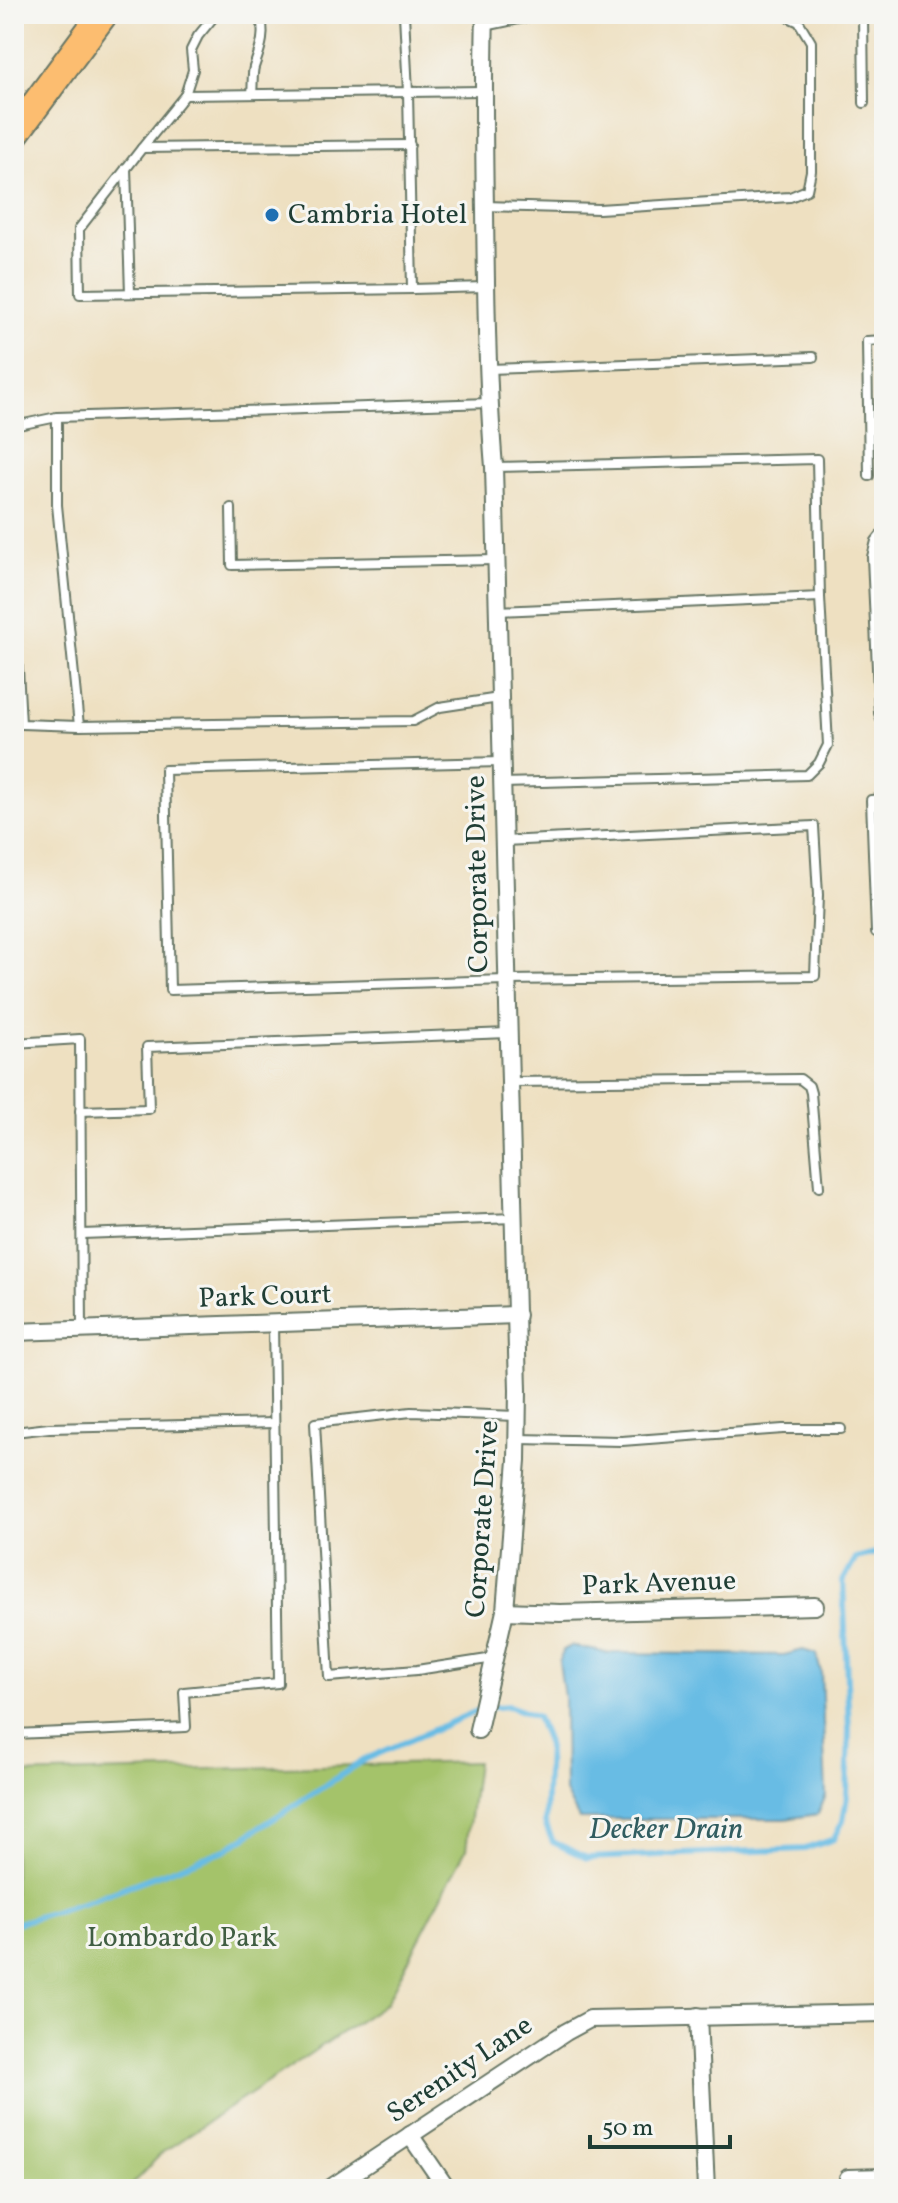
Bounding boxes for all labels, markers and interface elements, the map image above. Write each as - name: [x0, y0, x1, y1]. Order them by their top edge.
- place label: Cambria Hotel: [288, 196, 467, 235]
- marker: Cambria Hotel: [263, 206, 281, 224]
- street label: Corporate Drive: [457, 775, 499, 973]
- street label: Park Court: [198, 1275, 332, 1319]
- street label: Corporate Drive: [457, 1419, 509, 1619]
- street label: Park Avenue: [581, 1562, 737, 1606]
- water label: Decker Drain: [589, 1809, 743, 1851]
- park label: Lombardo Park: [87, 1919, 277, 1958]
- street label: Serenity Lane: [379, 2007, 541, 2133]
- scale bar: [590, 2099, 730, 2149]
- text: 50 m: [602, 2112, 654, 2146]

